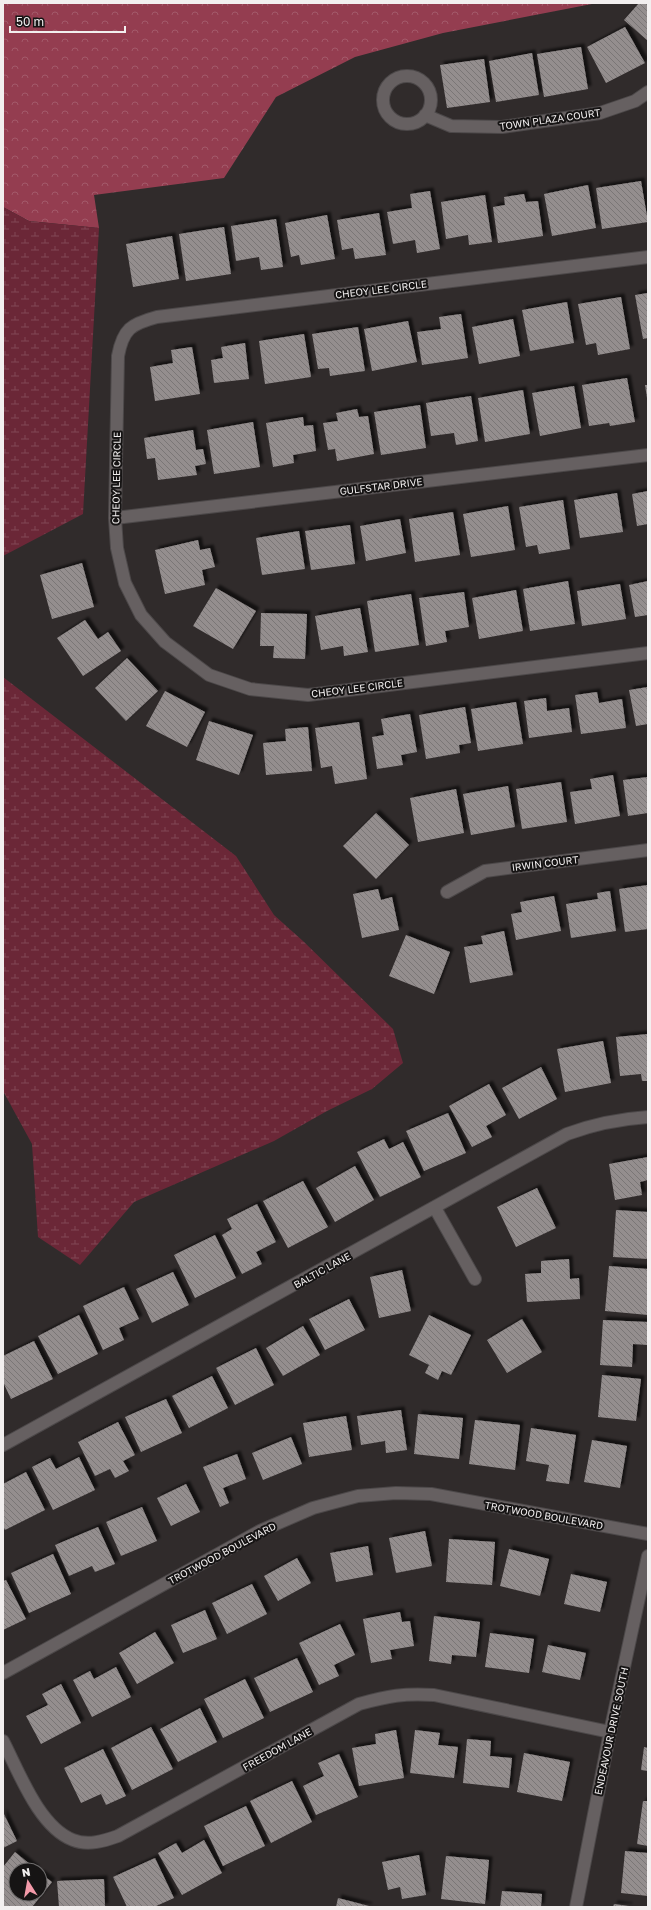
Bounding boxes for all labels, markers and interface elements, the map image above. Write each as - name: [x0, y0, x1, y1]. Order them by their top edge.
- scale bar: [10, 8, 125, 34]
- text: 50 m: [16, 14, 44, 29]
- street label: TOWN PLAZA COURT: [499, 106, 601, 132]
- street label: CHEOY LEE CIRCLE: [335, 277, 427, 301]
- street label: CHEOY LEE CIRCLE: [109, 432, 123, 524]
- street label: GULFSTAR DRIVE: [339, 475, 423, 497]
- street label: CHEOY LEE CIRCLE: [311, 676, 403, 700]
- street label: IRWIN COURT: [511, 853, 579, 873]
- street label: BALTIC LANE: [291, 1249, 353, 1291]
- street label: TROTWOOD BOULEVARD: [484, 1499, 604, 1531]
- street label: TROTWOOD BOULEVARD: [166, 1520, 278, 1586]
- street label: ENDEAVOUR DRIVE SOUTH: [592, 1666, 630, 1796]
- street label: FREEDOM LANE: [240, 1725, 314, 1773]
- north arrow: [8, 1862, 48, 1902]
- text: N: [21, 1865, 31, 1879]

